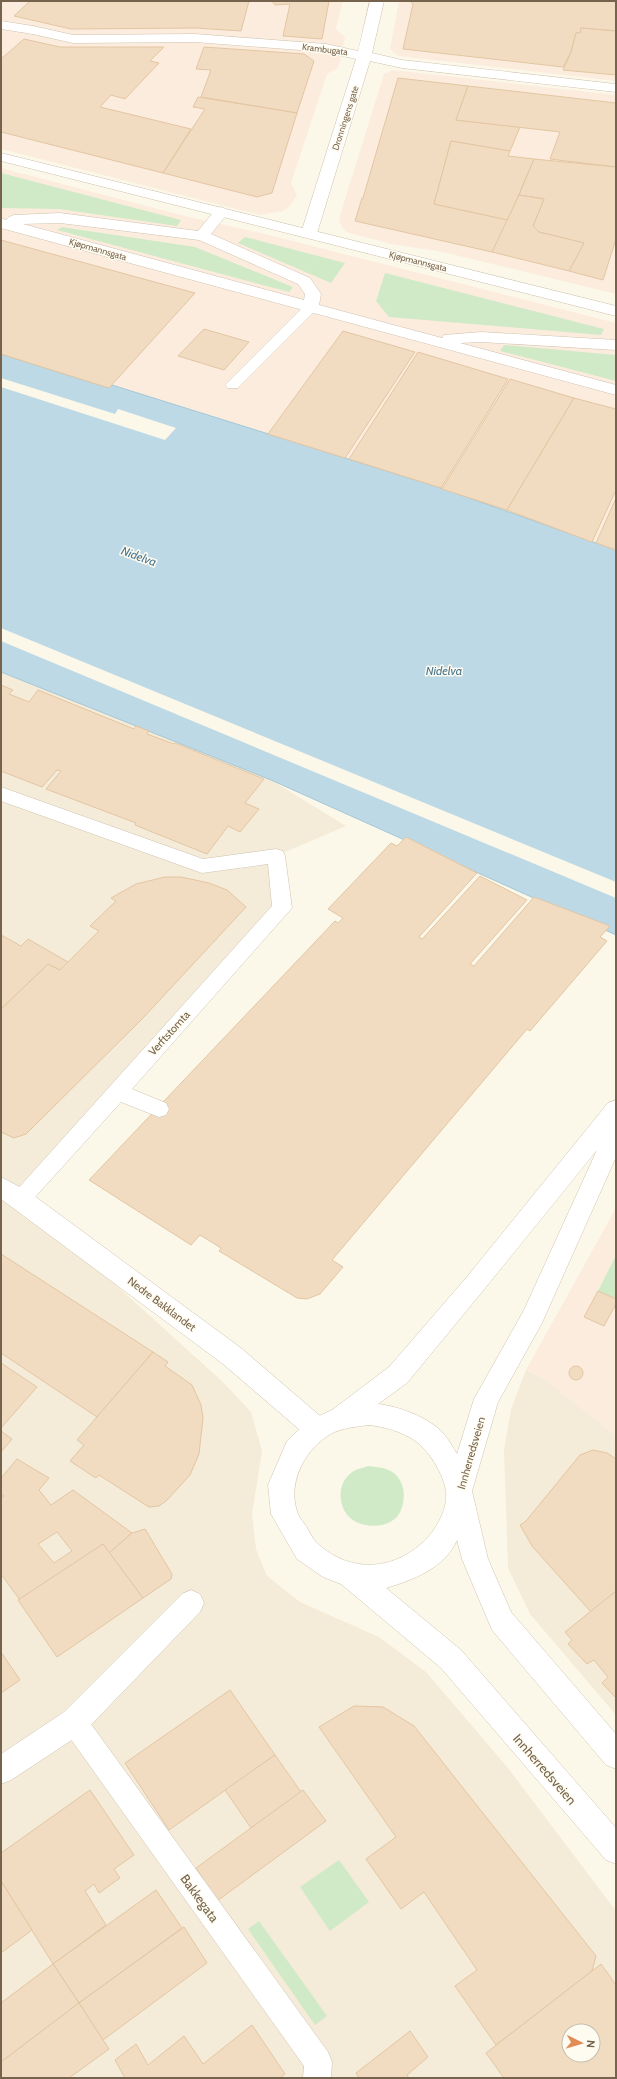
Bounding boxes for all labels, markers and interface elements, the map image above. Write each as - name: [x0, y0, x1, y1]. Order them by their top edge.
- street label: Krambugata: [302, 41, 349, 57]
- street label: Dronningens gate: [329, 84, 361, 152]
- street label: Kjøpmannsgata: [68, 236, 129, 264]
- street label: Kjøpmannsgata: [388, 248, 449, 275]
- water label: Nidelva: [119, 543, 159, 569]
- water label: Nidelva: [426, 663, 462, 678]
- street label: Verftstomta: [145, 1007, 193, 1058]
- street label: Nedre Bakklandet: [125, 1274, 199, 1334]
- street label: Innherredsveien: [454, 1415, 488, 1491]
- street label: Innherredsveien: [510, 1730, 580, 1808]
- street label: Bakkegata: [177, 1871, 223, 1926]
- north arrow: [561, 2023, 601, 2063]
- text: N: [584, 2039, 598, 2048]

